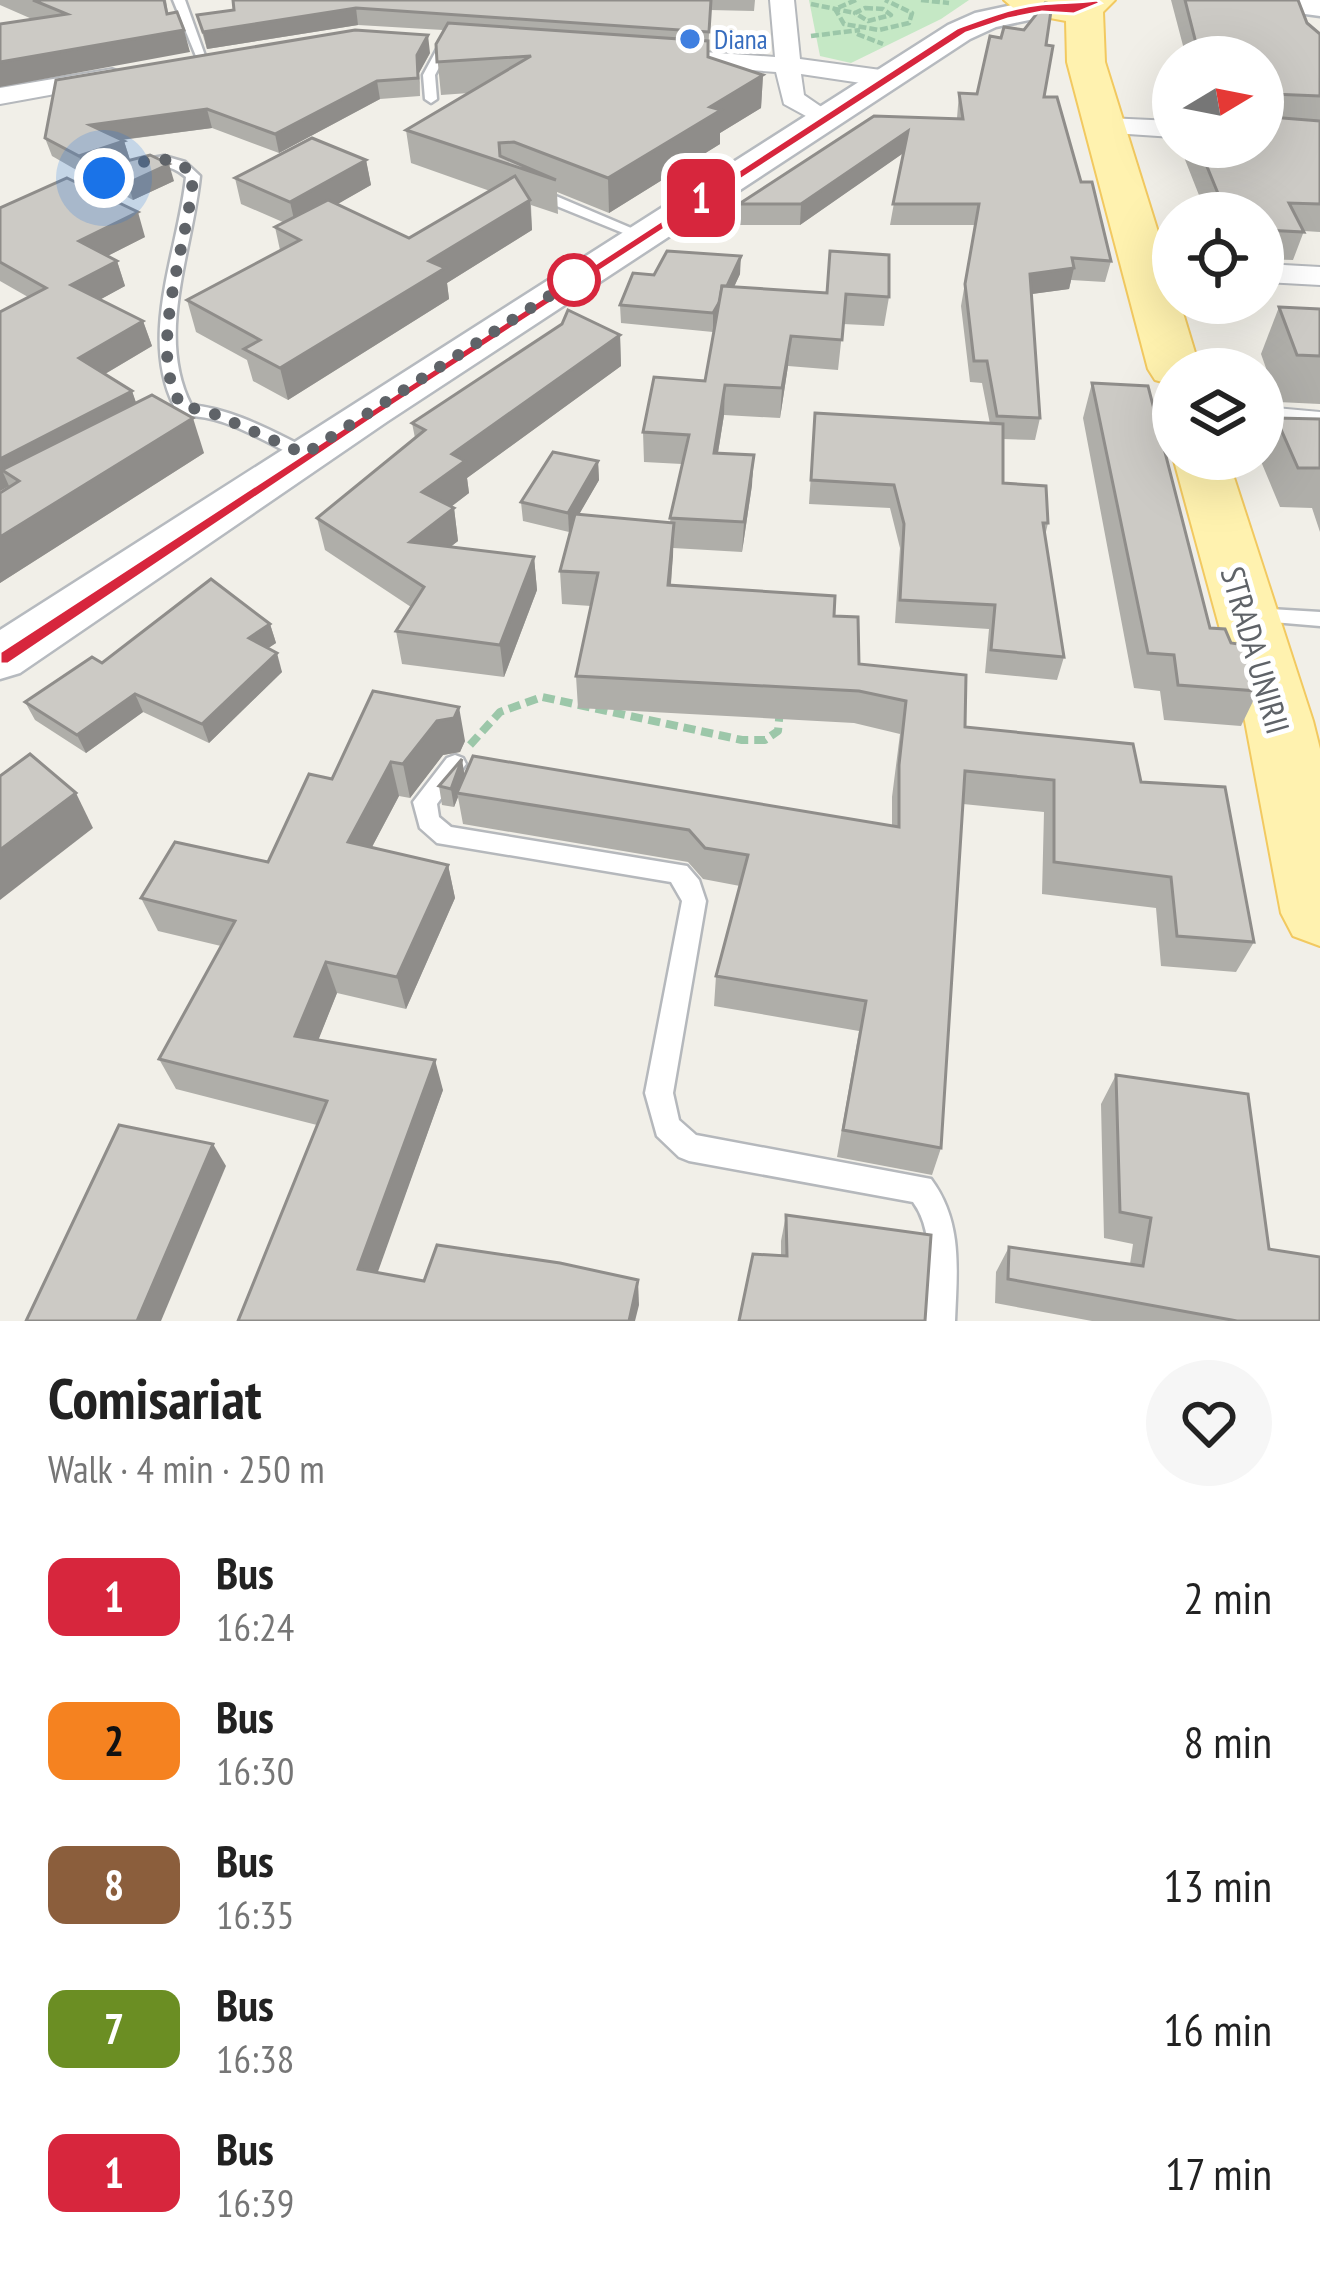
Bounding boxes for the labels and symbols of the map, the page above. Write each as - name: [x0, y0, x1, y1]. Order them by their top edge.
- place label: Diana: [714, 22, 768, 56]
- marker: Diana: [677, 26, 703, 52]
- north arrow: [1152, 36, 1284, 168]
- your location: [74, 148, 134, 208]
- line badge: 1: [662, 159, 740, 237]
- unlabelled marker: [549, 255, 599, 305]
- street label: STRADA UNIRII: [1212, 562, 1300, 738]

